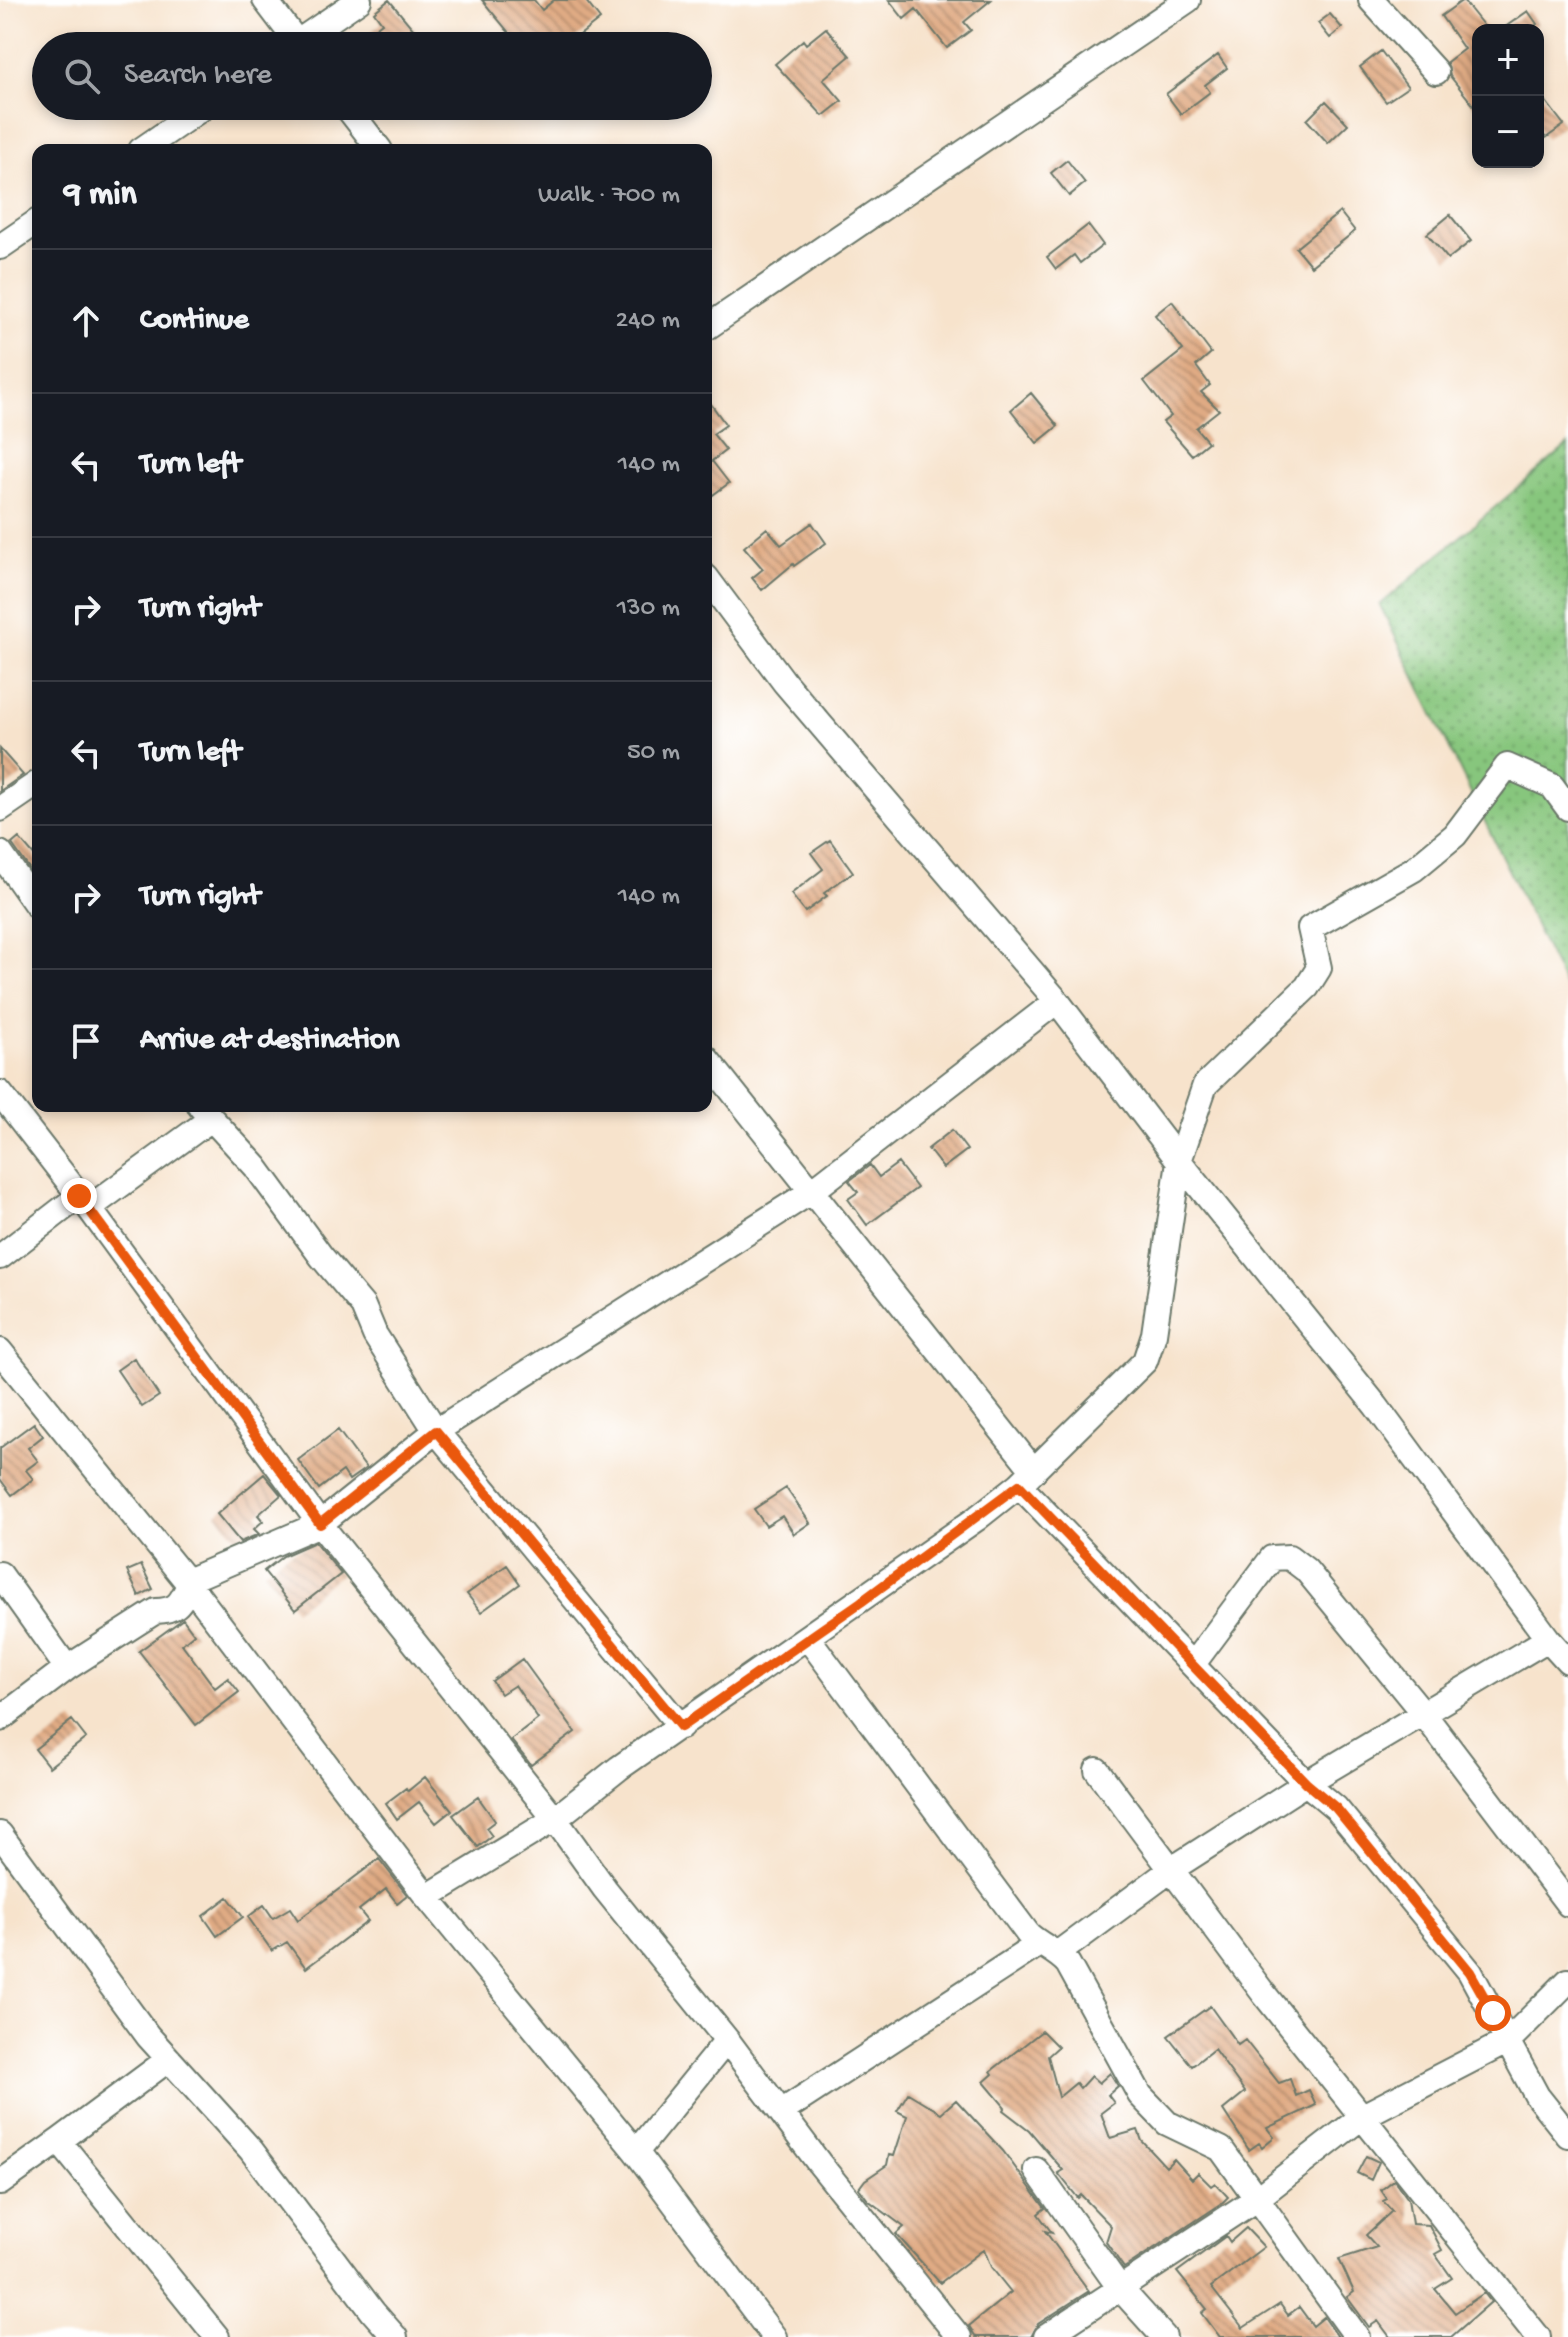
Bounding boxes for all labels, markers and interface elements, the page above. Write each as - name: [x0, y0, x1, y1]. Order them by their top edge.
- map controls: [1472, 24, 1544, 168]
- button: +: [1472, 24, 1544, 96]
- search box: [32, 32, 712, 120]
- icon: search: [60, 54, 104, 98]
- text: Search here: [124, 59, 272, 94]
- button: −: [1472, 96, 1544, 168]
- text: 9 min: [64, 176, 137, 216]
- text: Walk · 700 m: [538, 181, 680, 212]
- icon: ahead: [64, 299, 108, 343]
- text: Continue: [140, 304, 249, 339]
- text: 240 m: [616, 306, 680, 337]
- icon: left: [64, 443, 108, 487]
- text: Turn left: [140, 448, 241, 483]
- text: 140 m: [618, 450, 680, 481]
- icon: right: [64, 587, 108, 631]
- text: Turn right: [140, 592, 260, 627]
- text: 130 m: [617, 594, 680, 625]
- icon: left: [64, 731, 108, 775]
- text: Turn left: [140, 736, 241, 771]
- text: 50 m: [627, 738, 680, 769]
- icon: right: [64, 875, 108, 919]
- text: Turn right: [140, 880, 260, 915]
- text: 140 m: [618, 882, 680, 913]
- icon: arrive: [64, 1019, 108, 1063]
- text: Arrive at destination: [140, 1024, 400, 1059]
- route end: [61, 1178, 97, 1214]
- route start: [1475, 1995, 1511, 2031]

